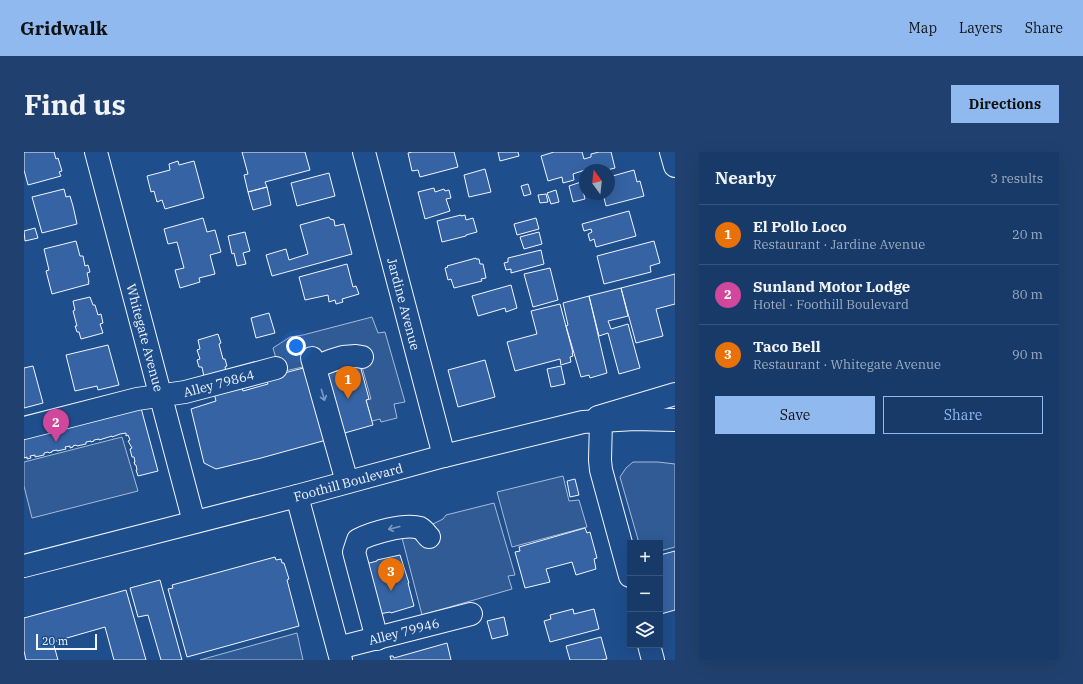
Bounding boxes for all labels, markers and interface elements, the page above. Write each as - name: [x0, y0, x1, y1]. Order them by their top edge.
- text: Gridwalk: [20, 16, 107, 40]
- text: Map: [909, 19, 937, 37]
- text: Layers: [959, 19, 1003, 37]
- text: Share: [1025, 19, 1063, 37]
- button: Directions: [951, 85, 1059, 123]
- text: Find us: [24, 86, 126, 123]
- north arrow: [579, 164, 615, 200]
- text: Nearby: [715, 167, 776, 189]
- text: 3 results: [990, 170, 1043, 187]
- text: El Pollo Loco: [753, 217, 847, 236]
- text: 1: [724, 226, 732, 243]
- text: 20 m: [1012, 226, 1043, 243]
- text: Restaurant · Jardine Avenue: [753, 236, 925, 253]
- street label: Jardine Avenue: [384, 256, 424, 352]
- text: Sunland Motor Lodge: [753, 277, 910, 296]
- street label: Whitegate Avenue: [123, 282, 168, 393]
- text: 2: [724, 286, 732, 303]
- text: 80 m: [1012, 286, 1043, 303]
- text: Hotel · Foothill Boulevard: [753, 296, 909, 313]
- your location: [286, 336, 306, 356]
- text: Taco Bell: [753, 337, 821, 356]
- text: 3: [724, 346, 732, 363]
- text: 90 m: [1012, 346, 1043, 363]
- text: Restaurant · Whitegate Avenue: [753, 356, 941, 373]
- street label: Alley 79864: [181, 366, 256, 401]
- pin: 1: [335, 366, 361, 399]
- one-way arrow: [320, 389, 327, 402]
- button: Save: [715, 396, 875, 434]
- button: Share: [883, 396, 1043, 434]
- pin: 2: [43, 409, 69, 442]
- street label: Foothill Boulevard: [292, 459, 405, 505]
- one-way arrow: [388, 525, 401, 533]
- map controls: [627, 540, 663, 648]
- button: +: [627, 540, 663, 576]
- pin: 3: [378, 558, 404, 591]
- button: −: [627, 576, 663, 612]
- button: layers: [627, 612, 663, 648]
- street label: Alley 79946: [367, 614, 441, 648]
- scale bar: [36, 632, 97, 651]
- text: 20 m: [42, 634, 68, 648]

